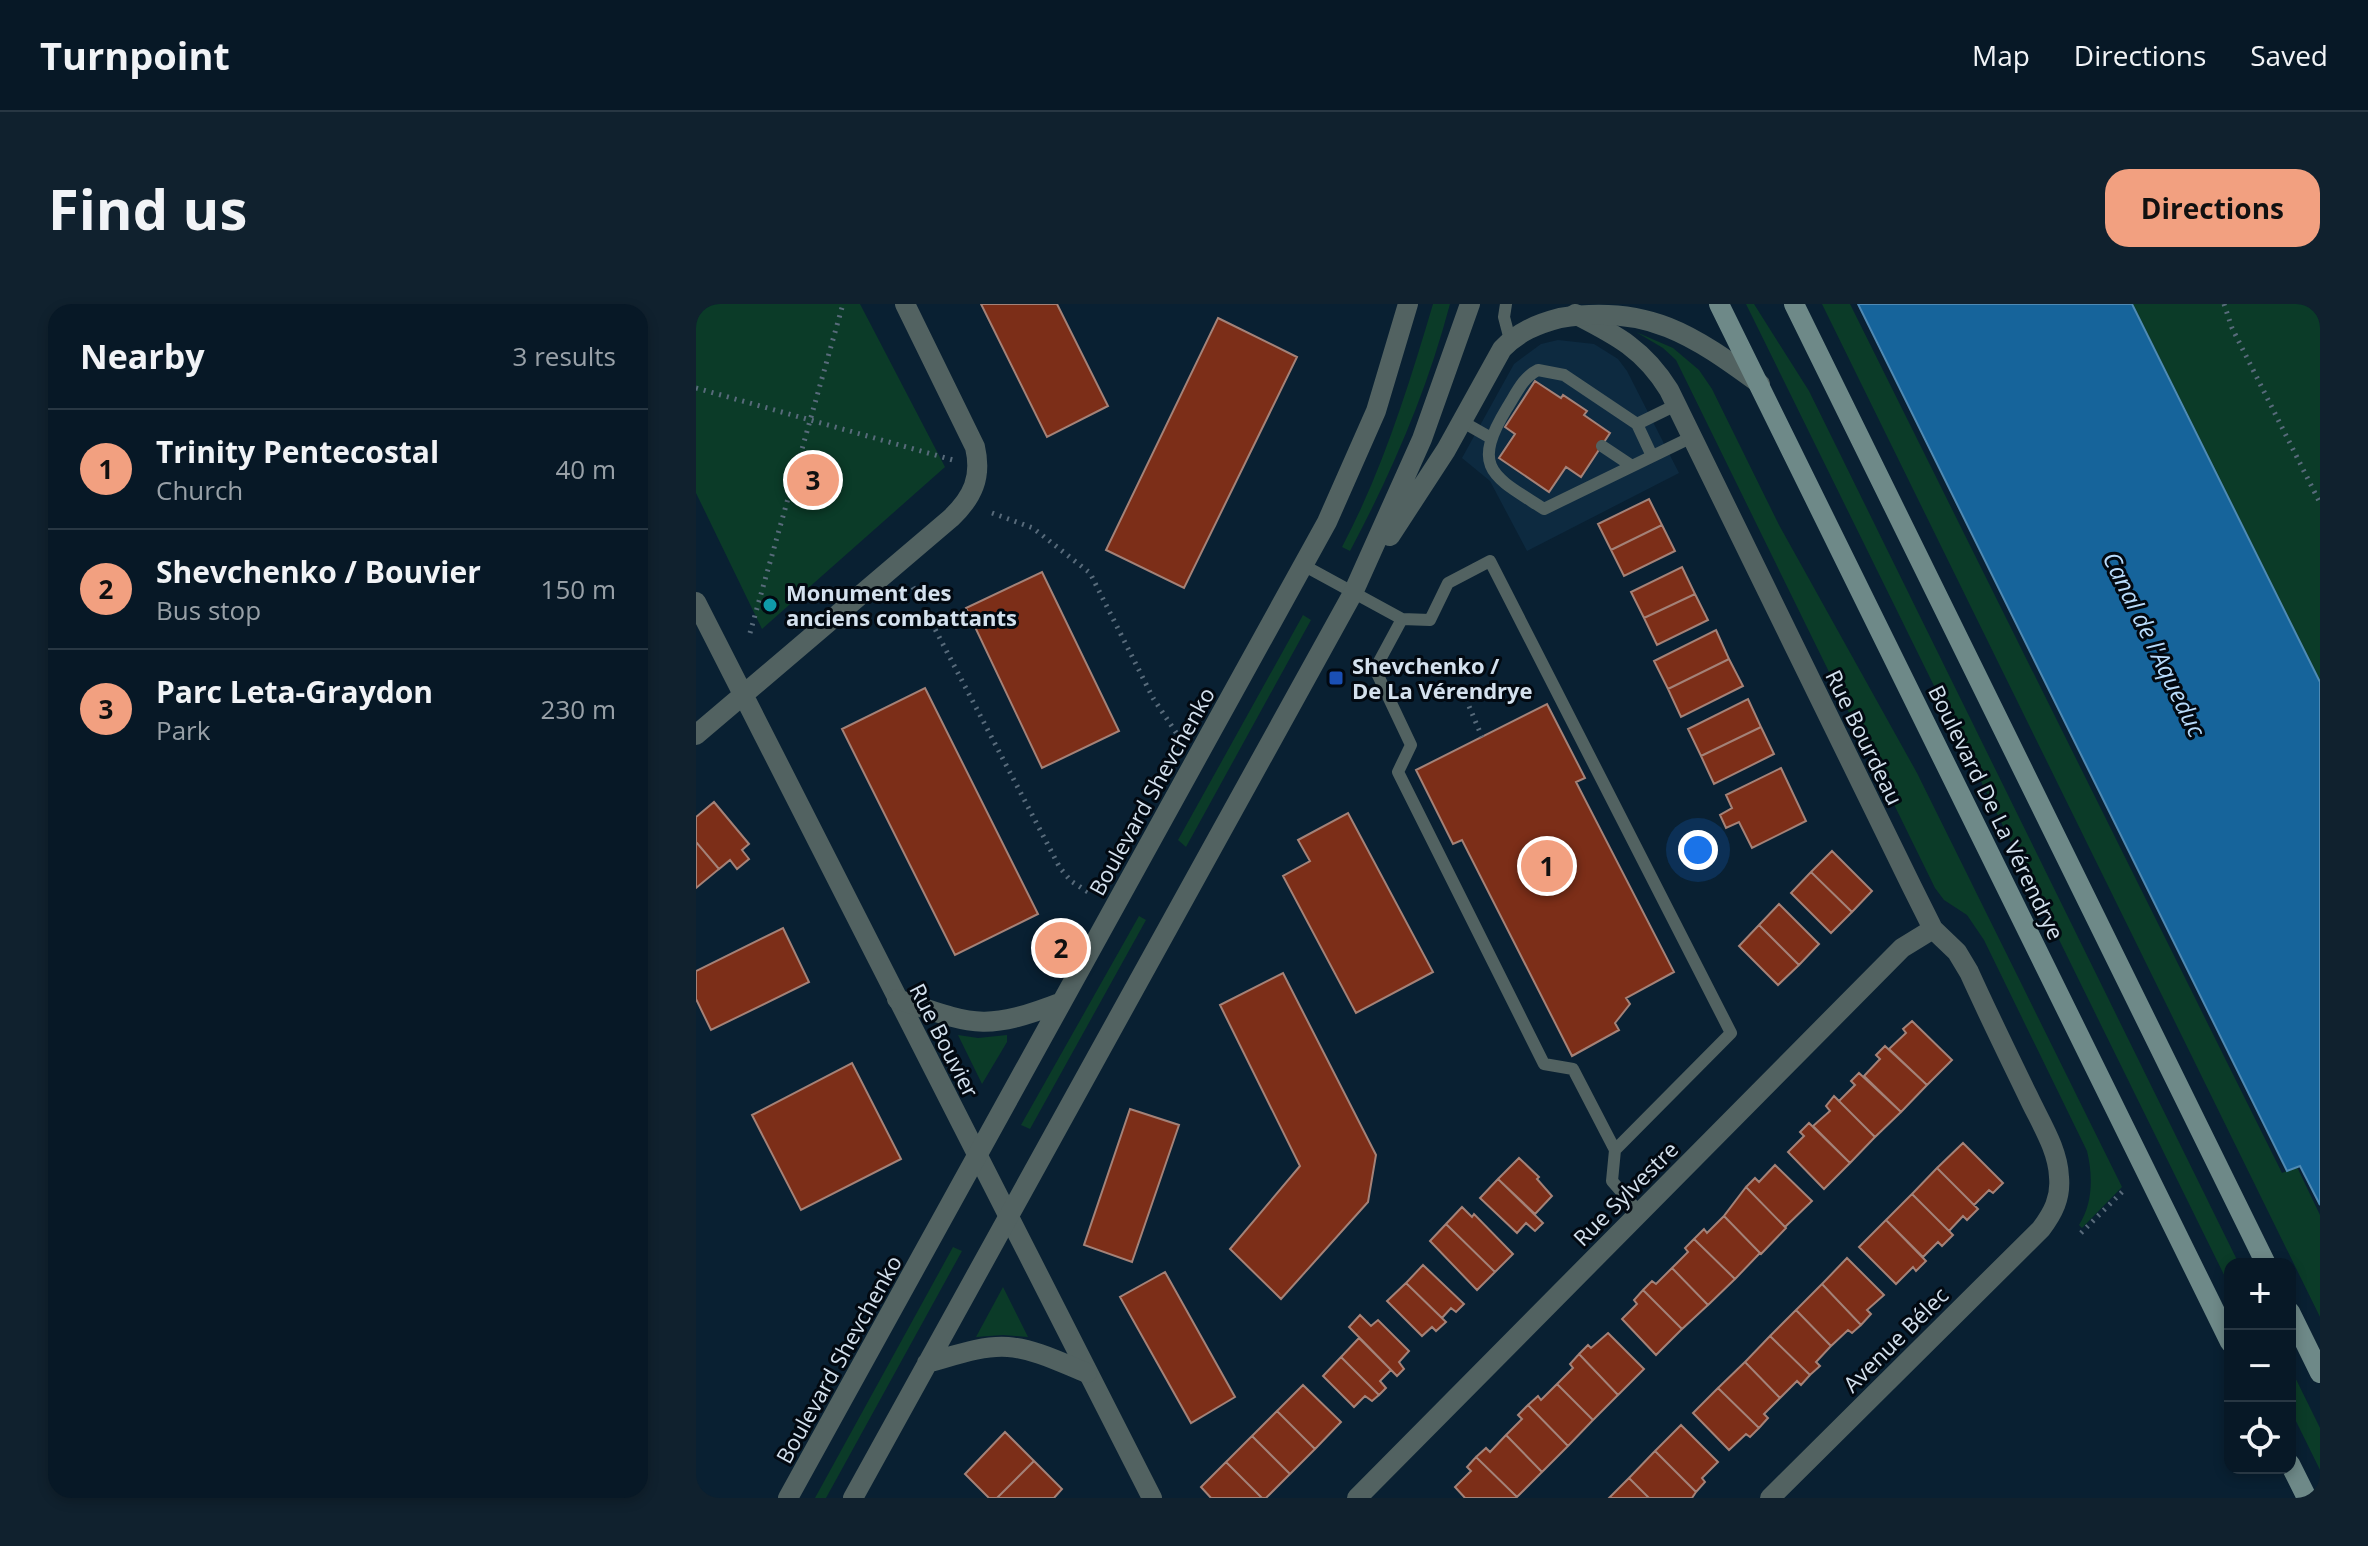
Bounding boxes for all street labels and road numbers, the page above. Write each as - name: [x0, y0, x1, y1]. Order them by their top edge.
- street label: Rue Bourdeau: [1819, 665, 1911, 809]
- street label: Boulevard De La Vérendrye: [1922, 680, 2072, 944]
- street label: Boulevard Shevchenko: [1081, 681, 1221, 901]
- street label: Rue Bouvier: [903, 978, 987, 1102]
- street label: Rue Sylvestre: [1566, 1134, 1684, 1252]
- street label: Boulevard Shevchenko: [768, 1249, 908, 1469]
- street label: Avenue Bélec: [1836, 1280, 1954, 1398]

